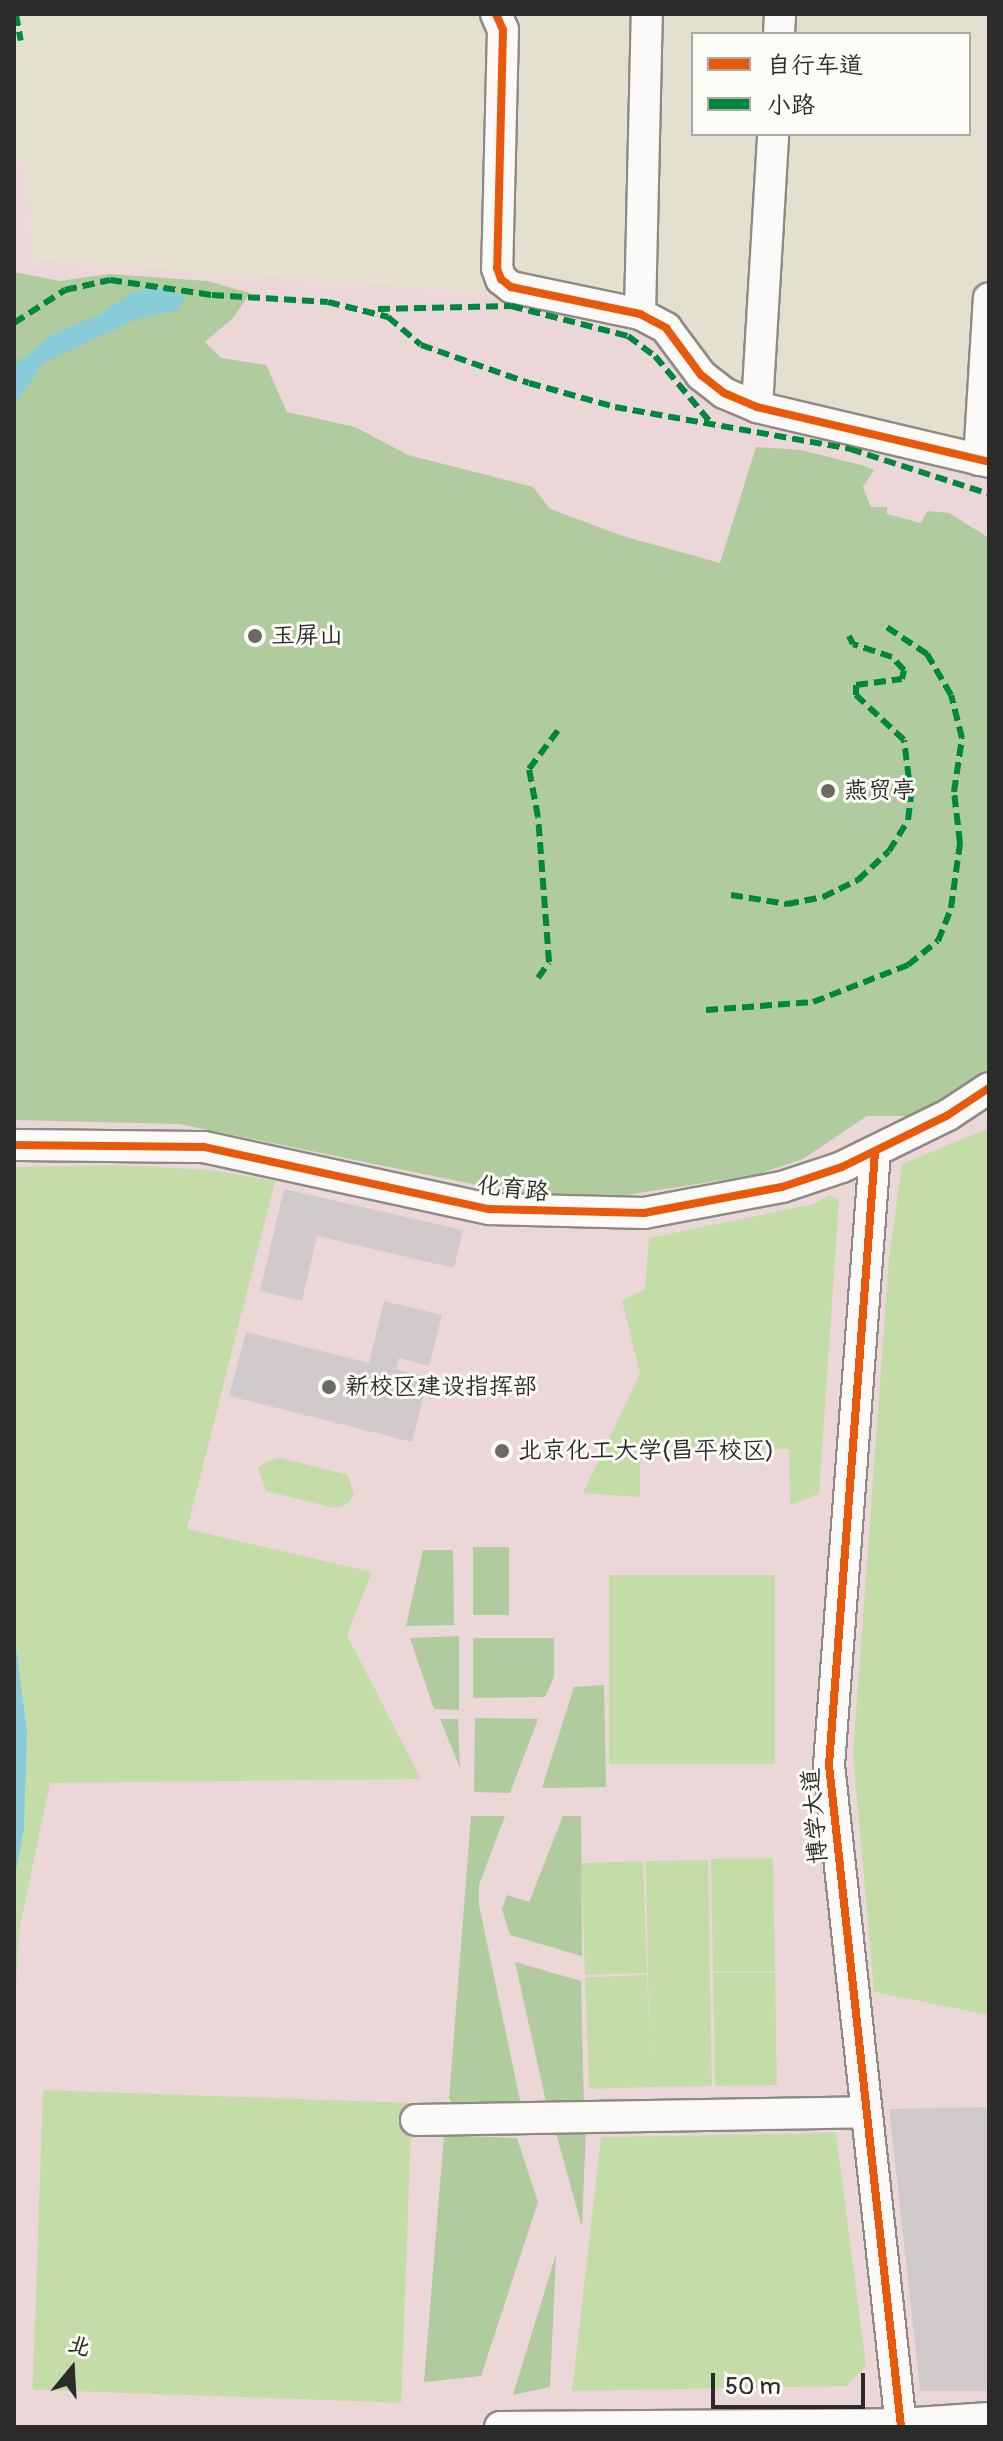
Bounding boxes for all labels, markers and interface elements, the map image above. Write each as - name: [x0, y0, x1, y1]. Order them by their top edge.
- legend: [691, 32, 971, 136]
- text: 自行车道: [767, 51, 863, 80]
- text: 小路: [767, 91, 815, 120]
- place label: 玉屏山: [271, 622, 343, 650]
- marker: 玉屏山: [246, 627, 264, 645]
- place label: 燕贸亭: [844, 777, 916, 805]
- marker: 燕贸亭: [819, 782, 837, 800]
- street label: 化育路: [476, 1171, 550, 1207]
- place label: 新校区建设指挥部: [345, 1373, 537, 1401]
- marker: 新校区建设指挥部: [320, 1378, 338, 1396]
- place label: 北京化工大学(昌平校区): [518, 1437, 774, 1465]
- marker: 北京化工大学(昌平校区): [493, 1442, 511, 1460]
- street label: 博学大道: [796, 1767, 834, 1865]
- north arrow: [32, 2329, 112, 2409]
- text: 北: [65, 2329, 94, 2363]
- scale bar: [715, 2357, 869, 2407]
- text: 50 m: [725, 2372, 781, 2401]

